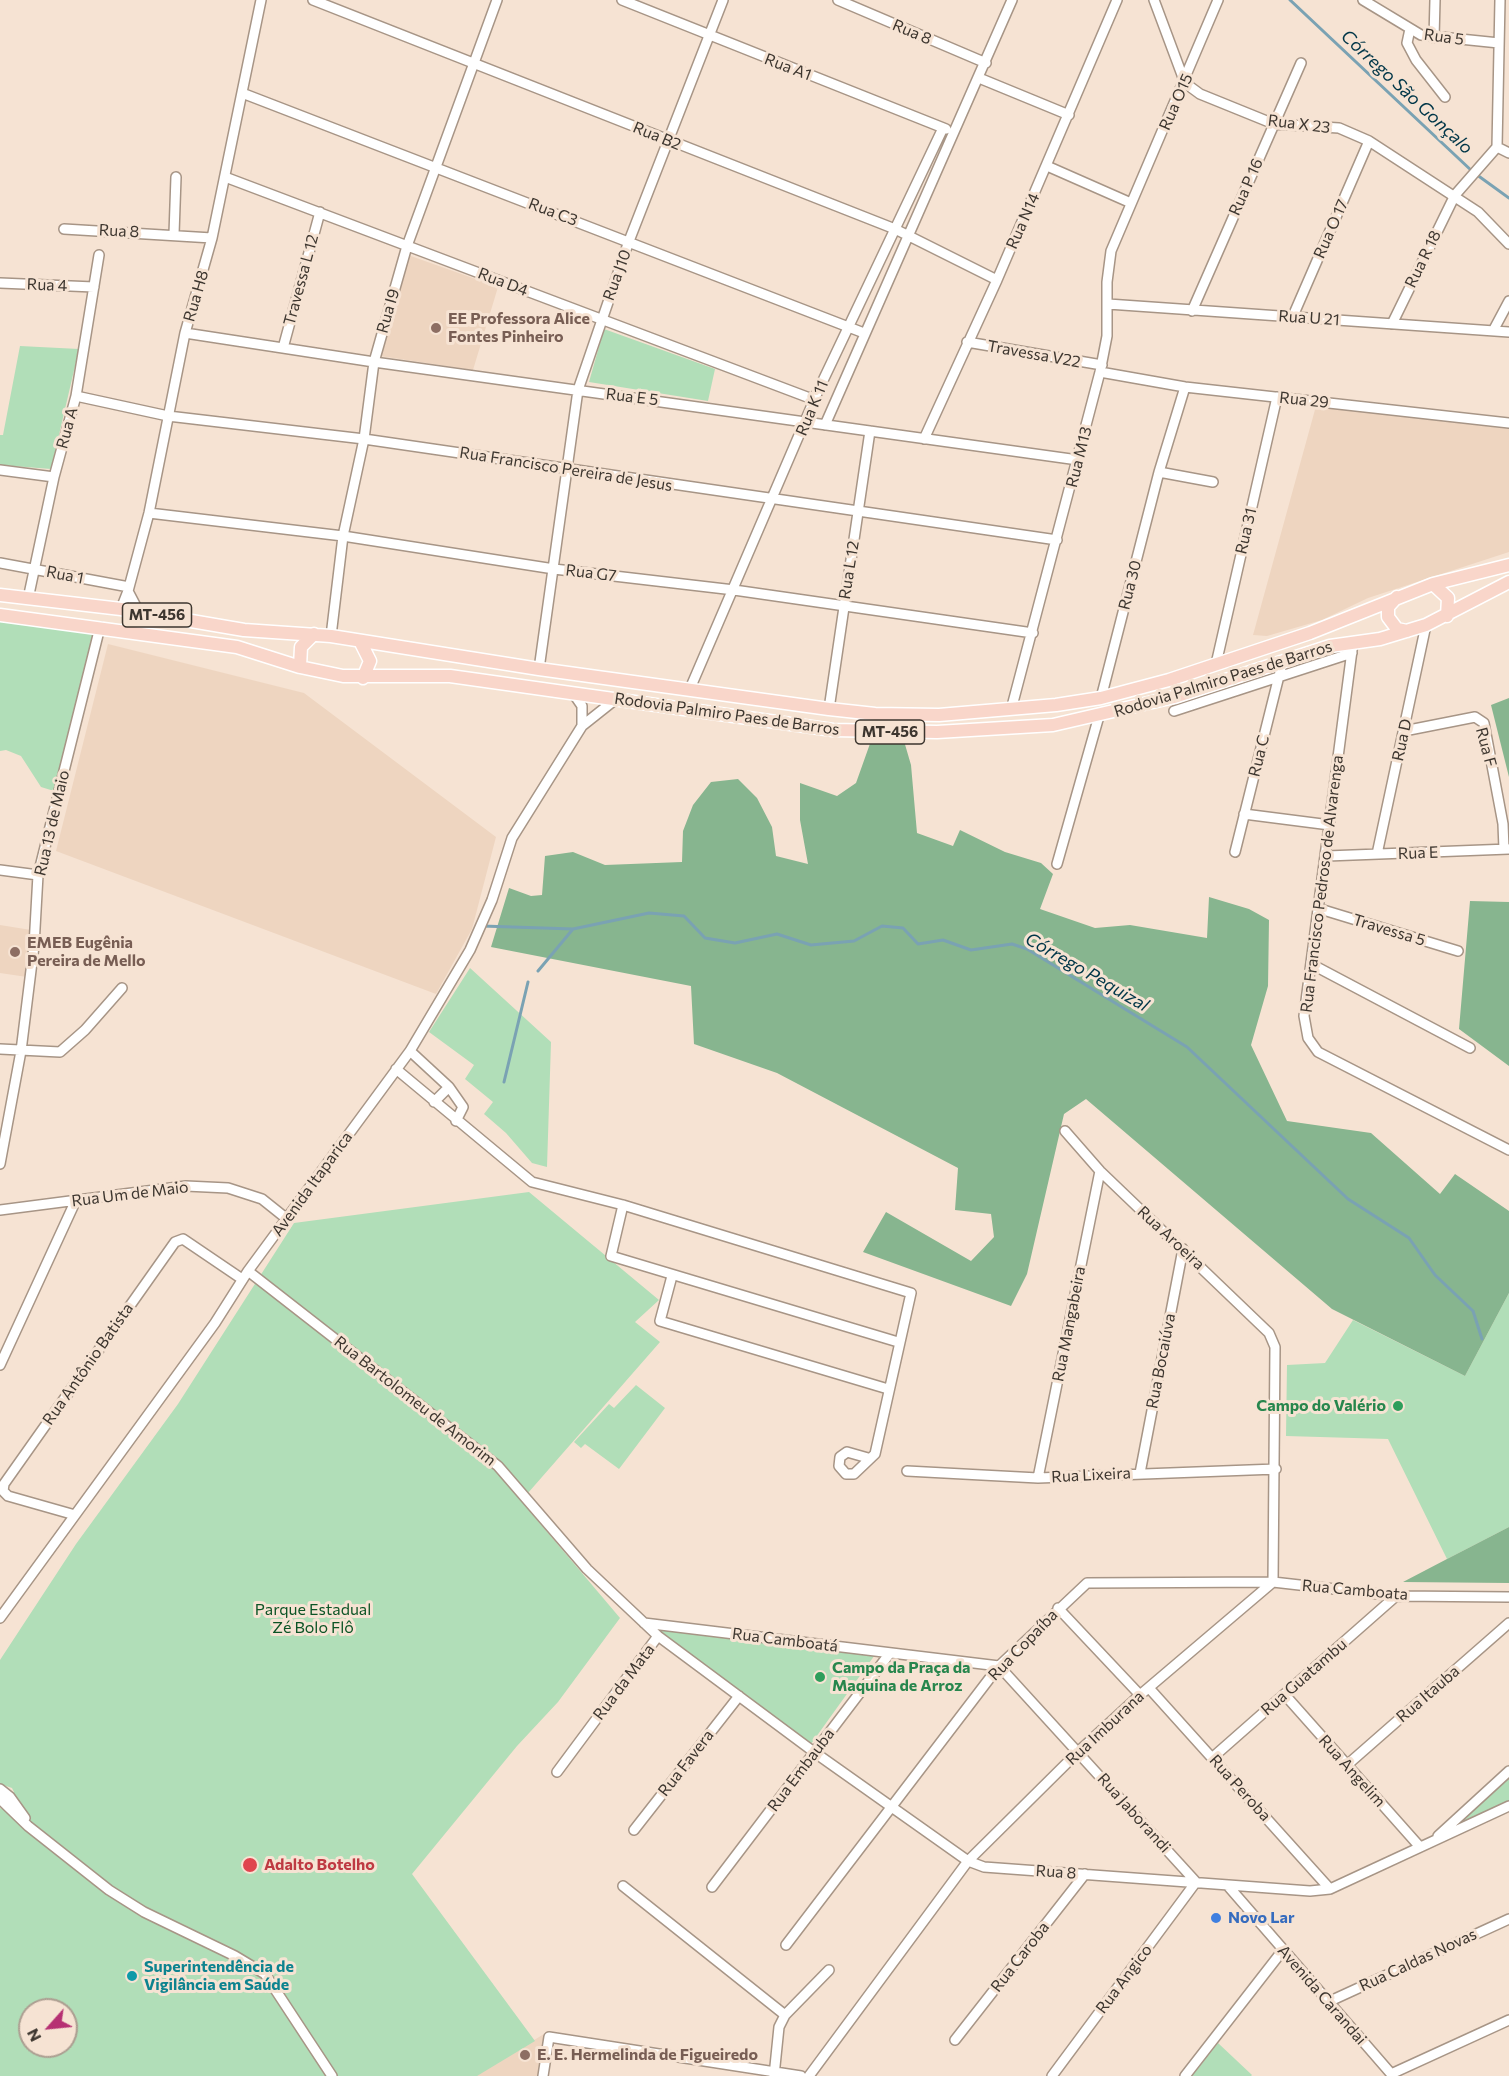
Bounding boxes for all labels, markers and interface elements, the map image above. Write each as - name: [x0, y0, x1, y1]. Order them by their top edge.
- street label: Rua 8: [890, 15, 934, 49]
- water label: Córrego São Gonçalo: [1337, 25, 1477, 159]
- street label: Rua 5: [1423, 25, 1465, 49]
- street label: Rua A1: [762, 49, 814, 85]
- street label: Rua O15: [1155, 71, 1197, 133]
- street label: Rua X 23: [1267, 111, 1331, 137]
- street label: Rua B2: [630, 118, 684, 154]
- street label: Rua P 16: [1225, 155, 1267, 219]
- street label: Rua N14: [1002, 190, 1044, 252]
- street label: Rua C3: [526, 194, 580, 230]
- street label: Rua O 17: [1310, 197, 1352, 261]
- street label: Rua 8: [98, 220, 140, 242]
- street label: Rua R 18: [1401, 227, 1445, 291]
- street label: Travessa L 12: [280, 232, 322, 328]
- street label: Rua J10: [599, 247, 635, 303]
- street label: Rua D4: [475, 264, 531, 300]
- street label: Rua H8: [180, 268, 212, 324]
- street label: Rua 4: [26, 275, 68, 295]
- street label: Rua I9: [373, 287, 403, 335]
- street label: Rua U 21: [1278, 306, 1340, 330]
- place label: EE Professora Alice Fontes Pinheiro: [448, 309, 590, 347]
- marker: EE Professora Alice Fontes Pinheiro: [429, 321, 443, 335]
- street label: Travessa V22: [986, 336, 1082, 372]
- street label: Rua K 11: [792, 377, 832, 439]
- street label: Rua E 5: [605, 384, 659, 410]
- street label: Rua 29: [1278, 388, 1330, 412]
- street label: Rua A: [52, 405, 82, 451]
- street label: Rua M13: [1062, 424, 1096, 490]
- street label: Rua Francisco Pereira de Jesus: [458, 443, 674, 495]
- street label: Rua 31: [1231, 506, 1261, 556]
- street label: Rua L 12: [835, 539, 863, 601]
- street label: Rua 30: [1115, 558, 1145, 612]
- street label: Rua G7: [564, 560, 618, 586]
- street label: Rua 1: [45, 562, 85, 588]
- road number: MT-456: [122, 603, 192, 627]
- street label: Rodovia Palmiro Paes de Barros: [1112, 637, 1334, 721]
- street label: Rodovia Palmiro Paes de Barros: [613, 689, 841, 739]
- street label: Rua D: [1388, 717, 1416, 763]
- road number: MT-456: [856, 720, 924, 744]
- street label: Rua F: [1472, 725, 1500, 769]
- street label: Rua C: [1245, 733, 1273, 779]
- street label: Rua Francisco Pedroso de Alvarenga: [1297, 754, 1347, 1014]
- street label: Rua 13 de Maio: [31, 768, 73, 878]
- street label: Rua E: [1397, 843, 1439, 863]
- street label: Travessa 5: [1350, 910, 1428, 950]
- water label: Córrego Pequizal: [1021, 928, 1153, 1016]
- place label: EMEB Eugênia Pereira de Mello: [27, 933, 146, 971]
- marker: EMEB Eugênia Pereira de Mello: [8, 945, 22, 959]
- street label: Avenida Itaparica: [268, 1128, 356, 1240]
- street label: Rua Um de Maio: [70, 1177, 190, 1211]
- street label: Rua Aroeira: [1133, 1202, 1209, 1274]
- street label: Rua Mangabeira: [1048, 1265, 1090, 1383]
- street label: Rua Antônio Batista: [39, 1299, 137, 1429]
- street label: Rua Bocaiúva: [1142, 1312, 1180, 1410]
- street label: Rua Bartolomeu de Amorim: [330, 1332, 500, 1470]
- place label: Campo do Valério: [1256, 1396, 1386, 1416]
- marker: Campo do Valério: [1391, 1399, 1405, 1413]
- street label: Rua Lixeira: [1051, 1463, 1131, 1487]
- street label: Rua Camboata: [1301, 1576, 1409, 1604]
- park label: Parque Estadual Zé Bolo Flô: [255, 1600, 371, 1638]
- street label: Rua Copaíba: [984, 1605, 1062, 1685]
- street label: Rua Camboatá: [731, 1624, 839, 1656]
- street label: Rua Guatambu: [1257, 1635, 1351, 1719]
- street label: Rua da Mata: [589, 1640, 659, 1724]
- place label: Campo da Praça da Maquina de Arroz: [832, 1658, 971, 1696]
- street label: Rua Itauba: [1393, 1661, 1463, 1727]
- marker: Campo da Praça da Maquina de Arroz: [813, 1670, 827, 1684]
- street label: Rua Imburana: [1062, 1687, 1148, 1769]
- street label: Rua Embauba: [764, 1725, 838, 1815]
- street label: Rua Favera: [654, 1726, 718, 1800]
- street label: Rua Angelim: [1315, 1731, 1389, 1811]
- street label: Rua Peroba: [1205, 1751, 1275, 1825]
- street label: Rua Jaborandi: [1093, 1769, 1175, 1857]
- place label: Adalto Botelho: [264, 1855, 375, 1875]
- marker: Adalto Botelho: [241, 1856, 259, 1874]
- street label: Rua 8: [1035, 1861, 1077, 1883]
- place label: Novo Lar: [1228, 1908, 1295, 1928]
- marker: Novo Lar: [1209, 1911, 1223, 1925]
- street label: Rua Caroba: [987, 1918, 1053, 1996]
- street label: Rua Caldas Novas: [1356, 1924, 1480, 1996]
- street label: Rua Angico: [1092, 1941, 1156, 2017]
- street label: Avenida Carandai: [1274, 1941, 1370, 2049]
- place label: Superintendência de Vigilância em Saúde: [144, 1957, 294, 1995]
- marker: Superintendência de Vigilância em Saúde: [125, 1969, 139, 1983]
- north arrow: [18, 1998, 78, 2058]
- text: N: [22, 2026, 44, 2045]
- place label: E. E. Hermelinda de Figueiredo: [537, 2045, 758, 2065]
- marker: E. E. Hermelinda de Figueiredo: [518, 2048, 532, 2062]

